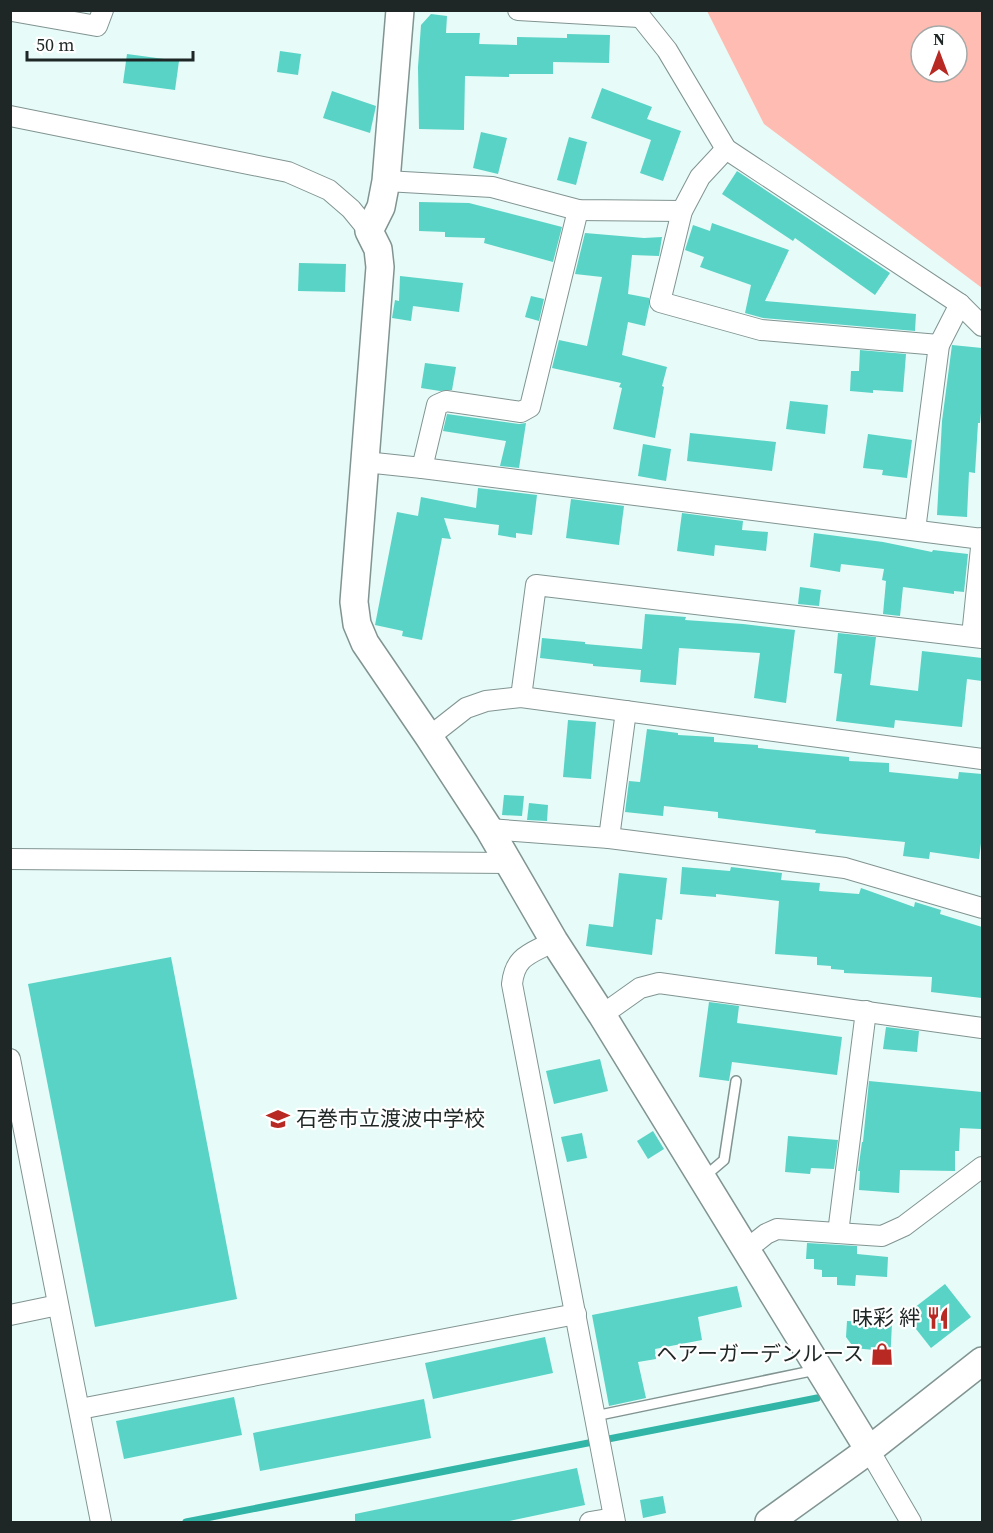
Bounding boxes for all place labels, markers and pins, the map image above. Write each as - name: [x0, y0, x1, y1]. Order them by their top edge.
- place label: 石巻市立渡波中学校: [296, 1104, 485, 1133]
- school or university icon: 石巻市立渡波中学校: [265, 1106, 291, 1132]
- place label: 味彩 絆: [852, 1303, 920, 1332]
- restaurant icon: 味彩 絆: [925, 1305, 951, 1331]
- place label: ヘアーガーデンルース: [656, 1339, 864, 1368]
- shop icon: ヘアーガーデンルース: [869, 1341, 895, 1367]

